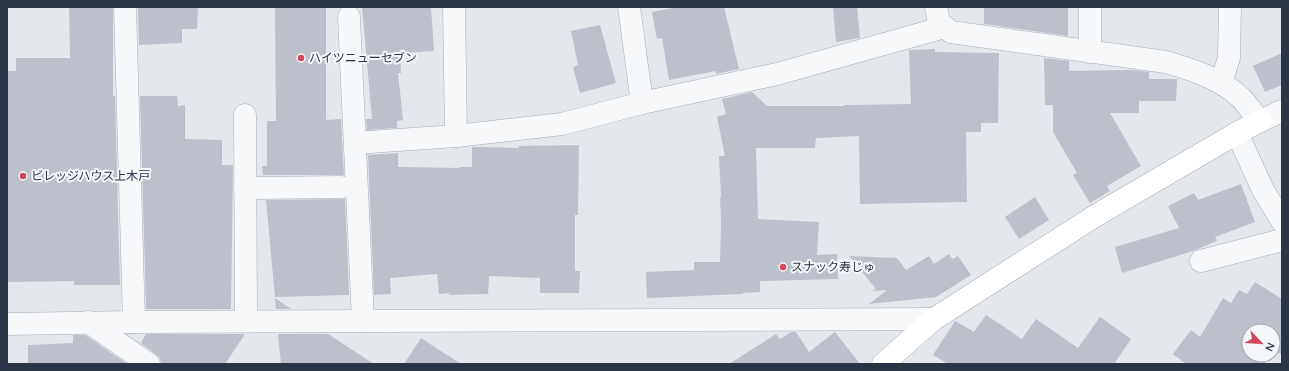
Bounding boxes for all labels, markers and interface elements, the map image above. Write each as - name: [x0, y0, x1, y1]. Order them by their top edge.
- place label: ハイツニューセブン: [309, 50, 417, 65]
- marker: ハイツニューセブン: [296, 53, 306, 63]
- place label: ビレッジハウス上木戸: [31, 168, 150, 183]
- marker: ビレッジハウス上木戸: [18, 171, 28, 181]
- place label: スナック寿じゅ: [791, 259, 875, 274]
- marker: スナック寿じゅ: [778, 262, 788, 272]
- north arrow: [1241, 323, 1281, 363]
- text: N: [1262, 341, 1278, 354]

